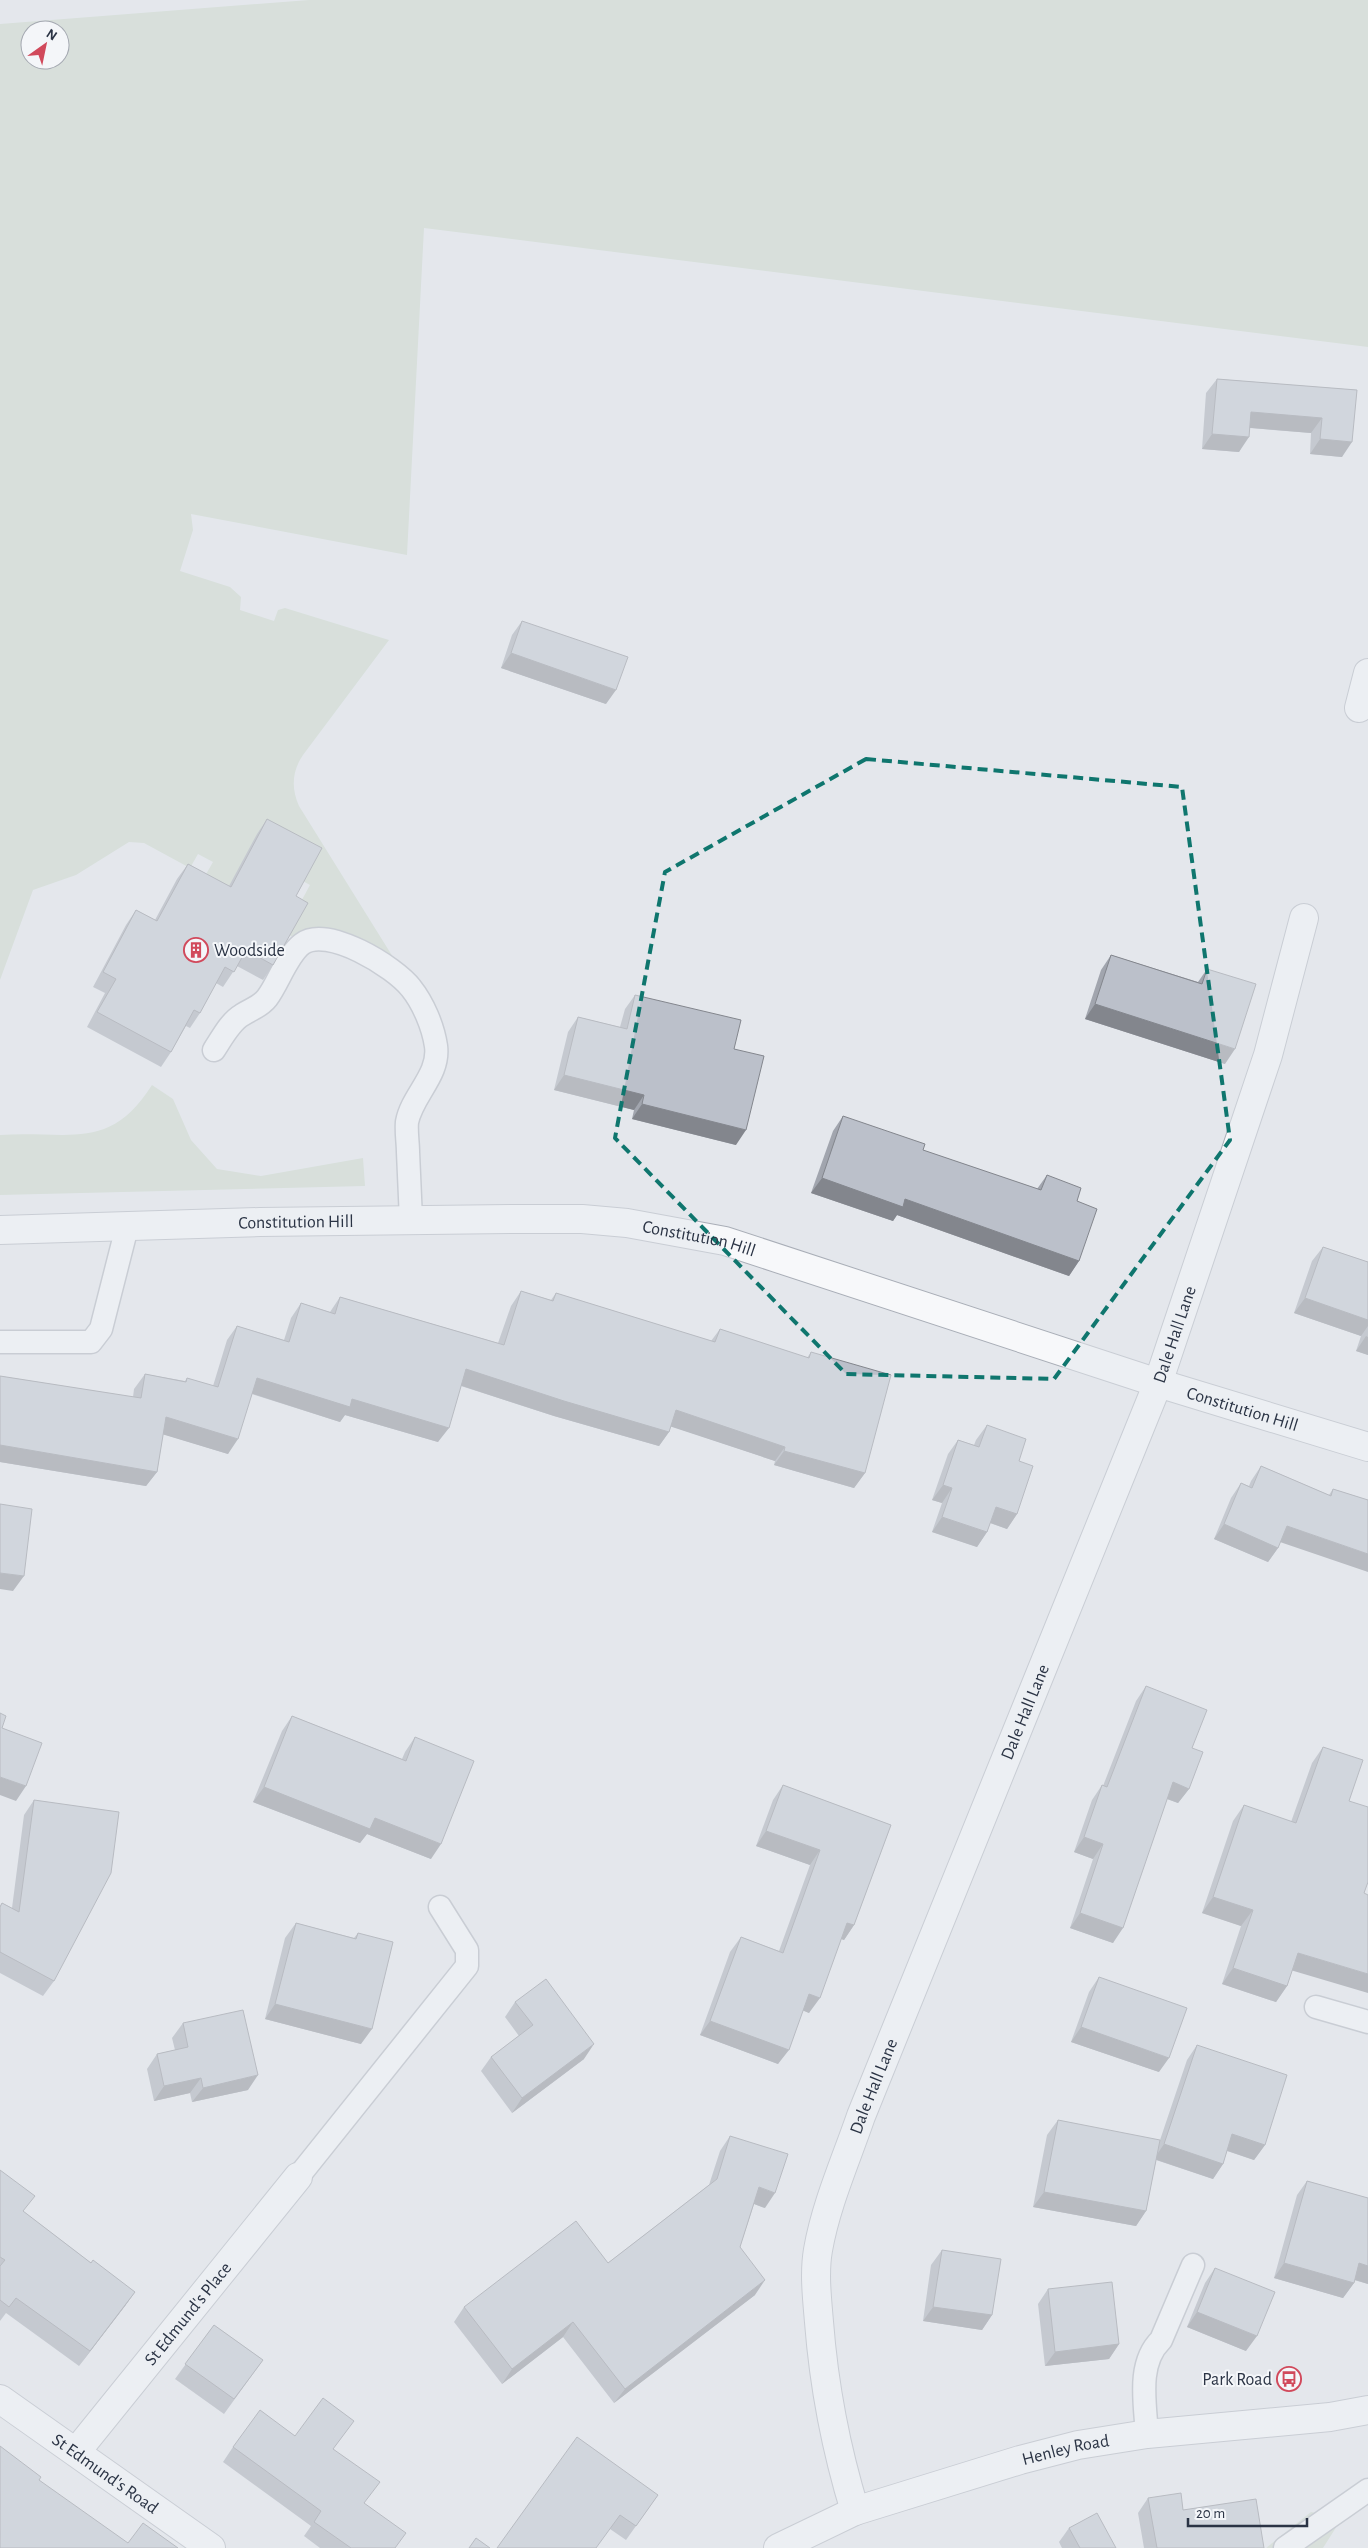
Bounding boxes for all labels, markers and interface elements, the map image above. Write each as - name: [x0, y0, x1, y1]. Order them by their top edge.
- north arrow: [20, 20, 70, 70]
- text: N: [44, 26, 59, 43]
- building icon: Woodside: [183, 937, 209, 963]
- place label: Woodside: [214, 942, 285, 960]
- street label: Constitution Hill: [238, 1213, 354, 1233]
- street label: Constitution Hill: [641, 1218, 758, 1260]
- street label: Dale Hall Lane: [1151, 1284, 1200, 1386]
- street label: Constitution Hill: [1184, 1384, 1300, 1435]
- street label: Dale Hall Lane: [998, 1662, 1053, 1762]
- street label: Dale Hall Lane: [847, 2036, 901, 2137]
- street label: St Edmund's Place: [142, 2259, 235, 2369]
- bus stop icon: Park Road: [1276, 2366, 1302, 2392]
- place label: Park Road: [1202, 2371, 1272, 2389]
- street label: St Edmund's Road: [48, 2431, 161, 2518]
- street label: Henley Road: [1020, 2432, 1111, 2469]
- scale bar: [1188, 2496, 1307, 2528]
- text: 20 m: [1196, 2506, 1225, 2521]

